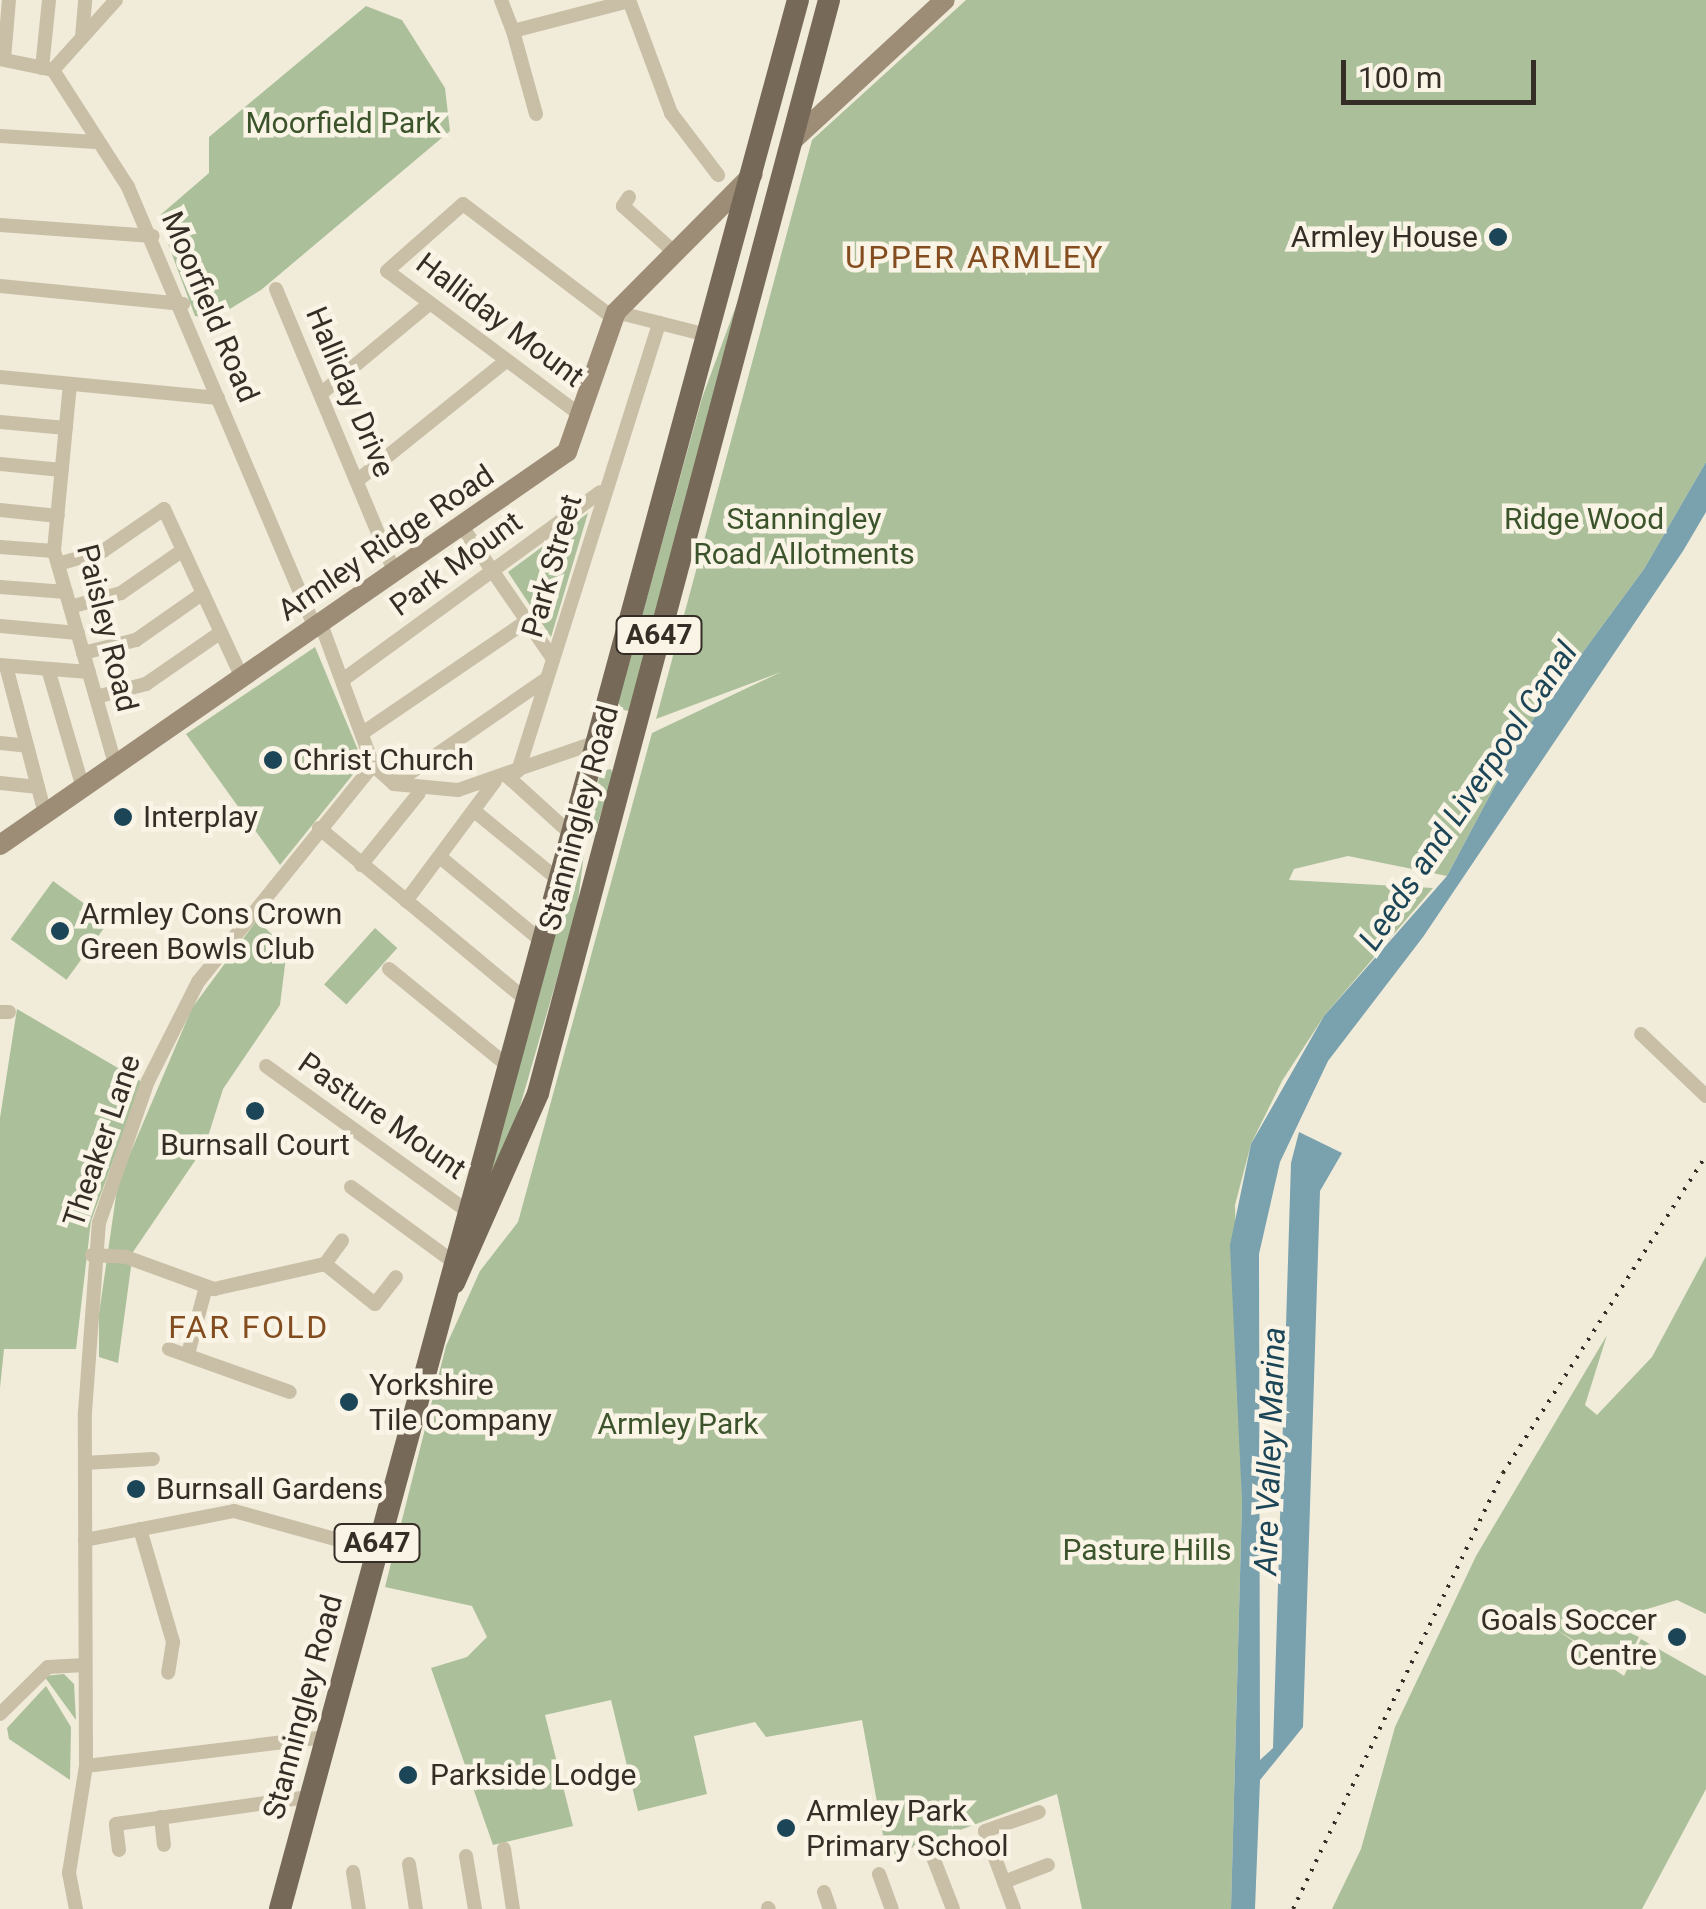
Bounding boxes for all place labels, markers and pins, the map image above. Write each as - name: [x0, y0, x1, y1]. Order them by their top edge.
- place label: Armley House: [1291, 219, 1478, 255]
- marker: Armley House: [1487, 226, 1509, 248]
- place label: Christ Church: [293, 742, 474, 778]
- marker: Christ Church: [262, 749, 284, 771]
- place label: Interplay: [143, 799, 258, 835]
- marker: Interplay: [112, 806, 134, 828]
- place label: Armley Cons Crown Green Bowls Club: [80, 896, 342, 966]
- marker: Armley Cons Crown Green Bowls Club: [49, 920, 71, 942]
- marker: Burnsall Court: [244, 1100, 266, 1122]
- place label: Burnsall Court: [160, 1127, 350, 1163]
- place label: Yorkshire Tile Company: [369, 1367, 552, 1438]
- marker: Yorkshire Tile Company: [338, 1391, 360, 1413]
- place label: Burnsall Gardens: [156, 1471, 383, 1507]
- marker: Burnsall Gardens: [125, 1478, 147, 1500]
- place label: Goals Soccer Centre: [1481, 1602, 1657, 1672]
- marker: Goals Soccer Centre: [1666, 1626, 1688, 1648]
- place label: Parkside Lodge: [430, 1757, 636, 1793]
- marker: Parkside Lodge: [395, 1762, 421, 1788]
- place label: Armley Park Primary School: [806, 1793, 1009, 1864]
- marker: Armley Park Primary School: [775, 1817, 797, 1839]

